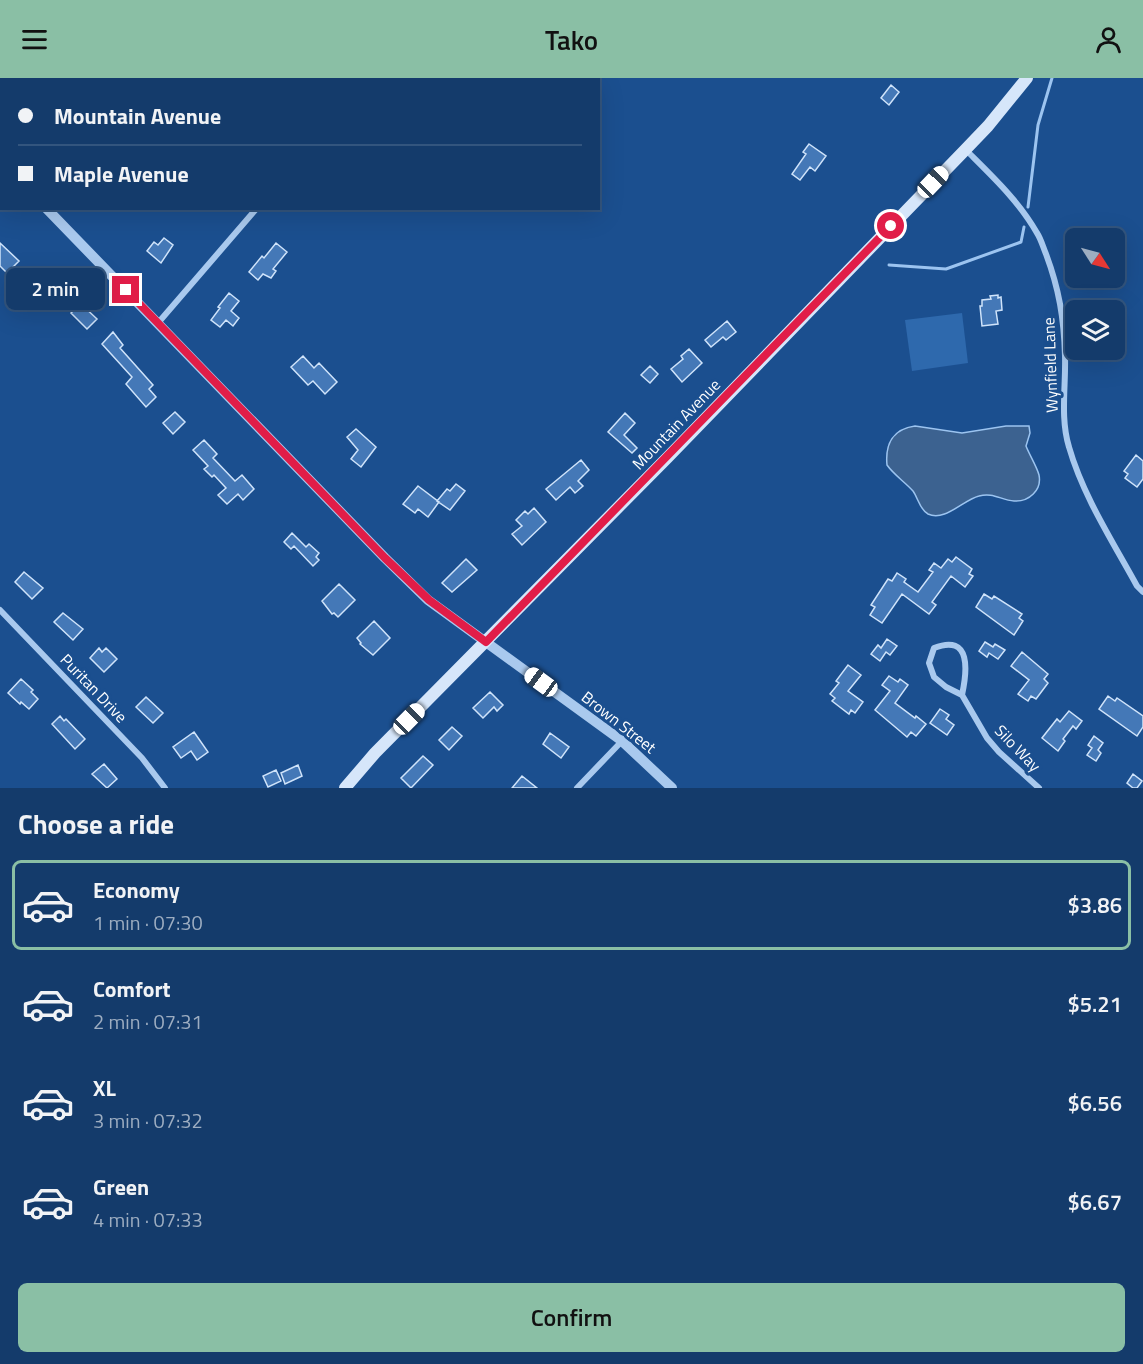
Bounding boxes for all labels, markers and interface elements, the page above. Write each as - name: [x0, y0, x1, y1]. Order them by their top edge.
- text: Tako: [545, 19, 598, 60]
- icon: menu: [18, 23, 51, 56]
- icon: person: [1092, 23, 1125, 56]
- text: Mountain Avenue: [54, 99, 221, 133]
- text: Maple Avenue: [54, 157, 189, 191]
- car: [914, 163, 952, 201]
- route start: [877, 212, 904, 239]
- north arrow: [1065, 228, 1125, 288]
- map controls: [1065, 228, 1125, 360]
- callout: 2 min: [6, 269, 105, 311]
- text: 2 min: [31, 273, 80, 304]
- route end: [112, 276, 139, 303]
- button: layers: [1065, 300, 1125, 360]
- street label: Wynfield Lane: [1036, 317, 1064, 413]
- street label: Mountain Avenue: [626, 373, 726, 475]
- street label: Puritan Drive: [55, 648, 133, 728]
- car: [521, 664, 561, 700]
- street label: Brown Street: [576, 685, 662, 759]
- car: [390, 700, 428, 738]
- street label: Silo Way: [989, 719, 1047, 777]
- text: Choose a ride: [18, 803, 174, 844]
- text: Economy: [93, 873, 180, 907]
- icon: car: [21, 878, 75, 932]
- text: $3.86: [1067, 888, 1122, 922]
- text: 1 min · 07:30: [93, 907, 203, 938]
- text: Comfort: [93, 972, 171, 1006]
- icon: car: [21, 977, 75, 1031]
- text: $5.21: [1067, 987, 1122, 1021]
- text: 2 min · 07:31: [93, 1006, 203, 1037]
- text: XL: [93, 1071, 116, 1105]
- icon: car: [21, 1076, 75, 1130]
- text: $6.56: [1067, 1086, 1122, 1120]
- text: 3 min · 07:32: [93, 1105, 203, 1136]
- text: Green: [93, 1170, 149, 1204]
- icon: car: [21, 1175, 75, 1229]
- text: $6.67: [1067, 1185, 1122, 1219]
- text: 4 min · 07:33: [93, 1204, 203, 1235]
- button: Confirm: [18, 1283, 1125, 1352]

